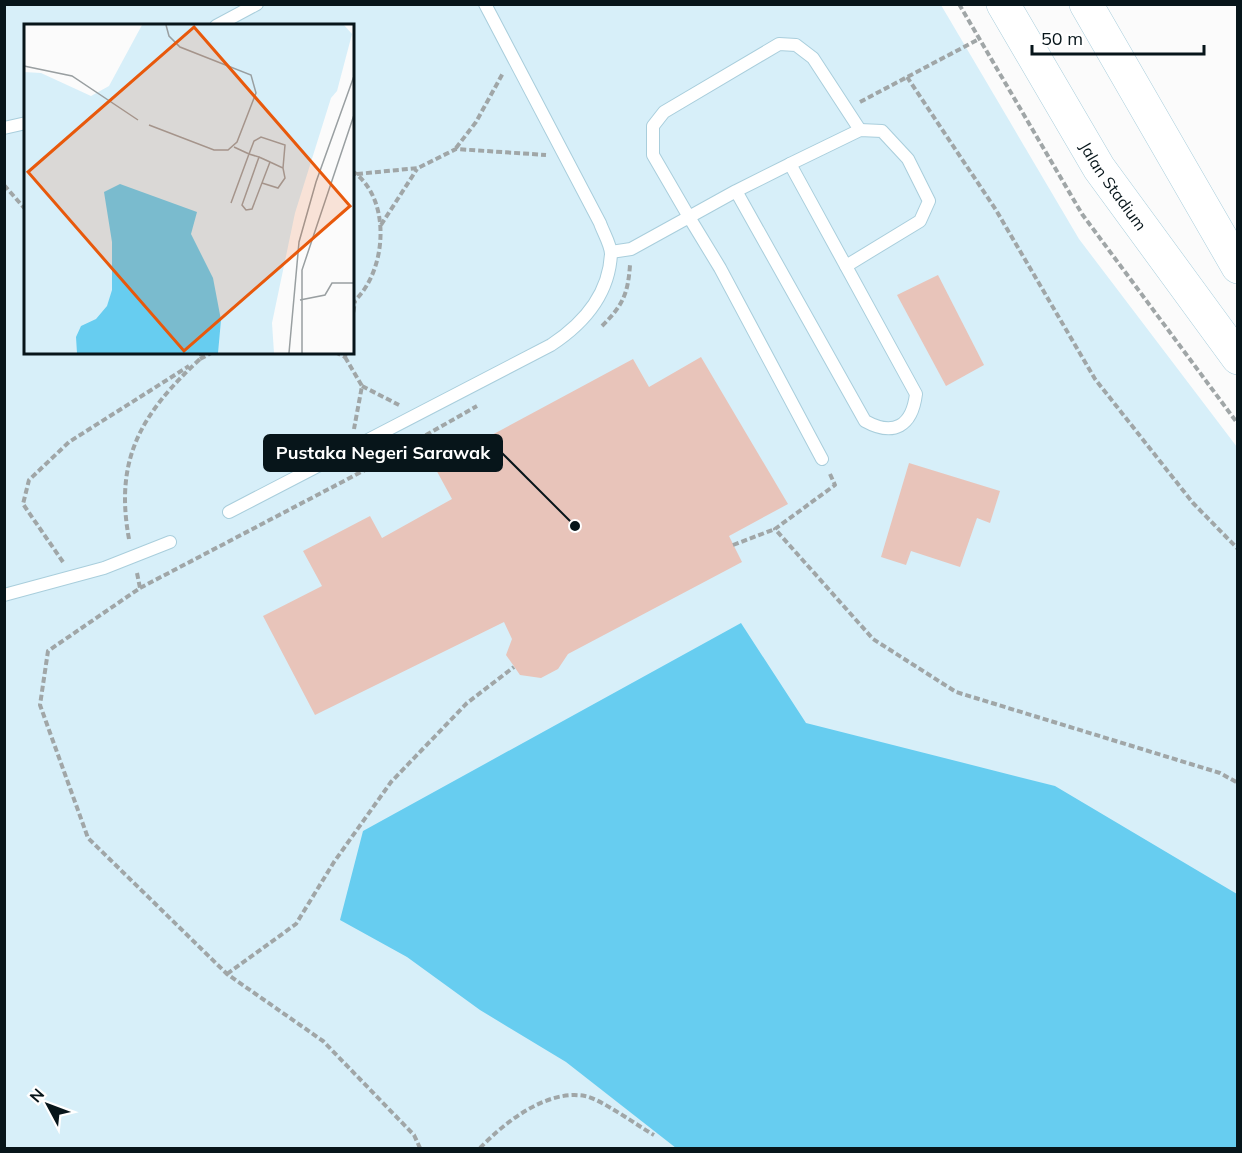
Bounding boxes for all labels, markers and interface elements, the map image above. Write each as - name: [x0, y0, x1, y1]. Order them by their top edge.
- scale bar: [1032, 18, 1204, 56]
- inset map: [24, 24, 354, 354]
- text: 50 m: [1041, 27, 1083, 50]
- street label: Jalan Stadium: [1076, 138, 1151, 234]
- callout: Pustaka Negeri Sarawak: [264, 435, 502, 471]
- text: Pustaka Negeri Sarawak: [276, 441, 491, 464]
- north arrow: [18, 1075, 78, 1135]
- text: N: [25, 1084, 48, 1106]

